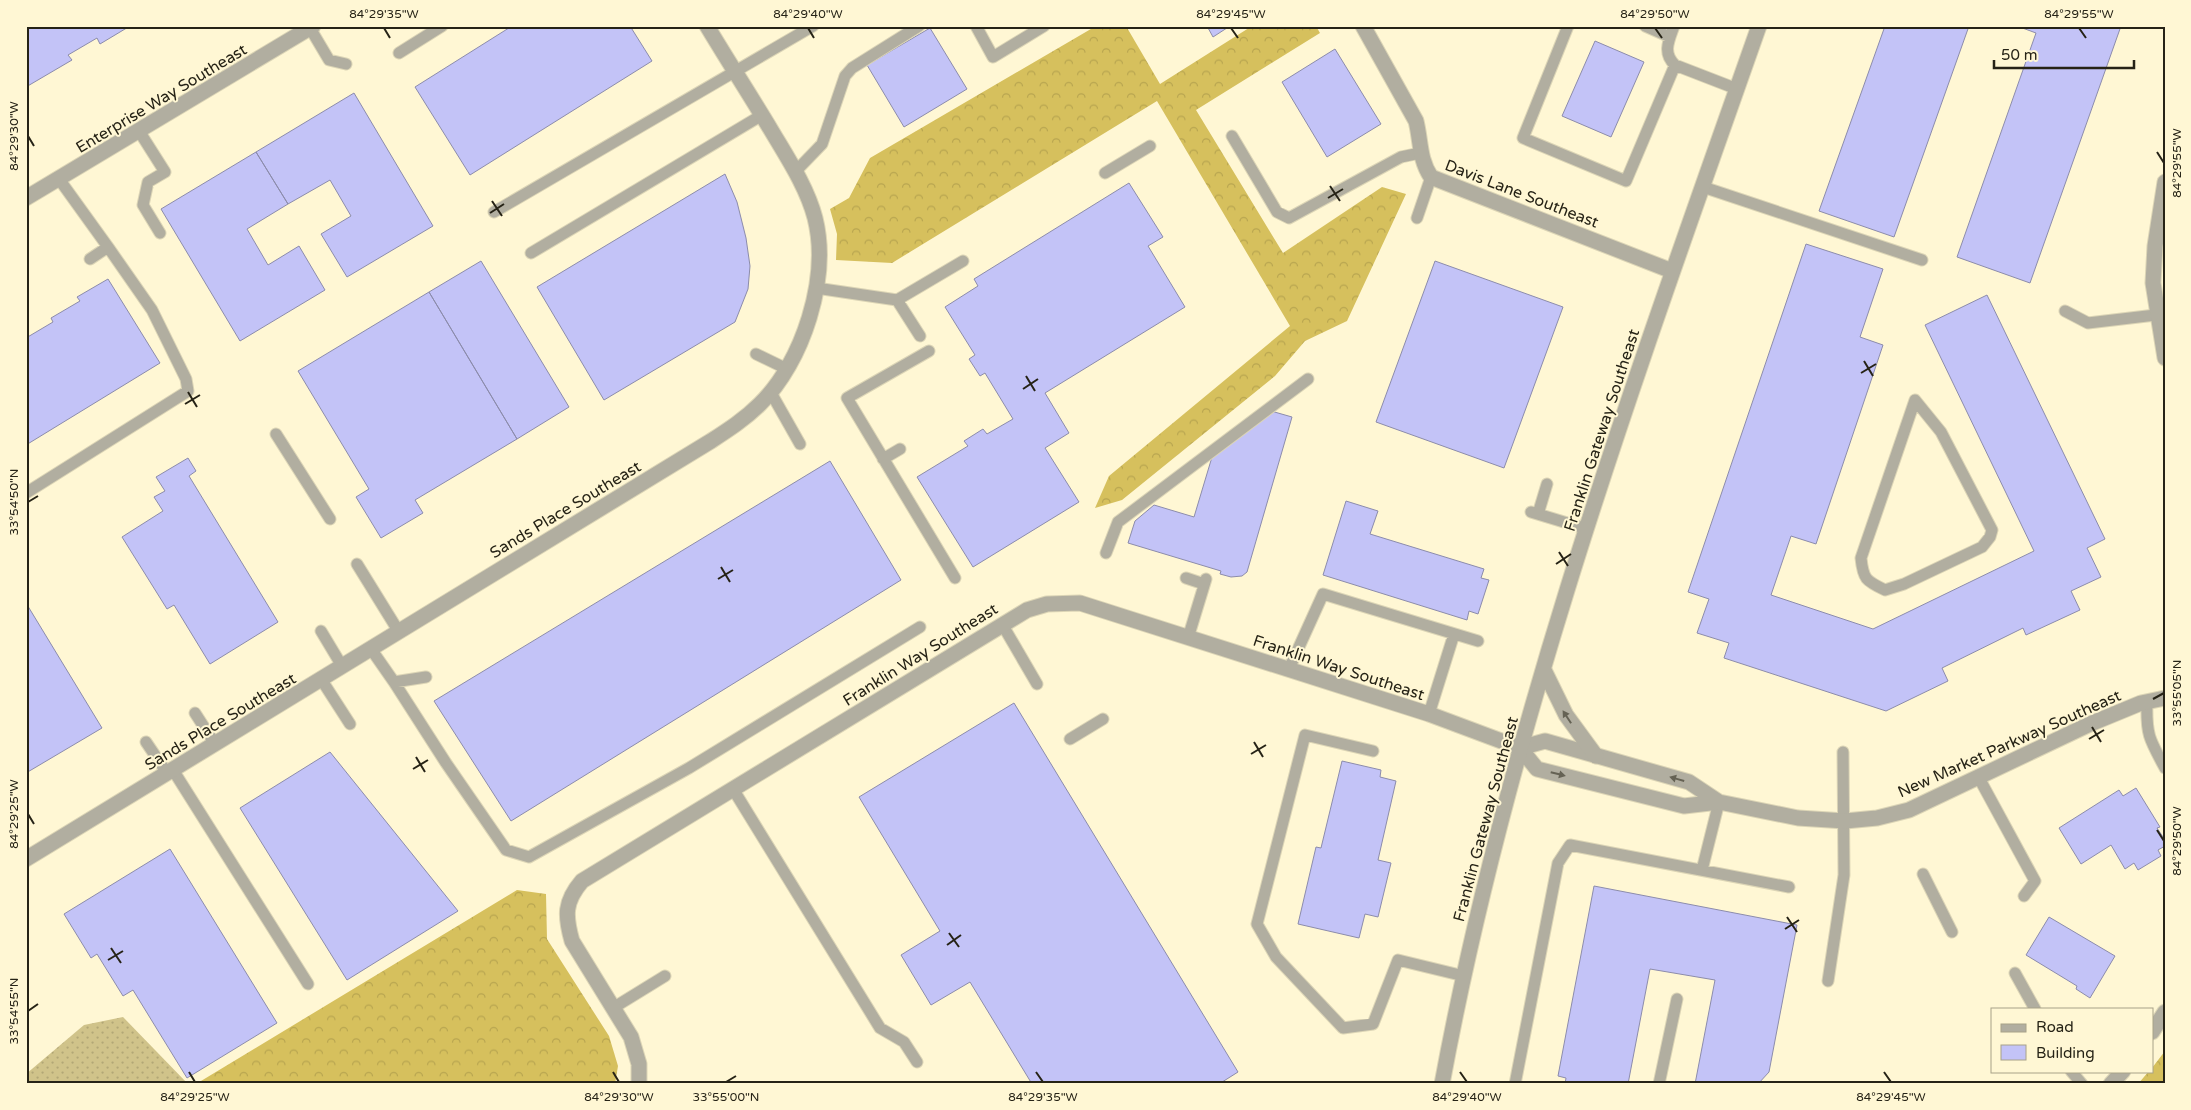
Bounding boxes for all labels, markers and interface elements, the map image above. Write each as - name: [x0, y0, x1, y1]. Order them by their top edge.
- text: 84°29'35"W: [349, 7, 419, 21]
- text: 84°29'40"W: [773, 7, 843, 21]
- text: 84°29'45"W: [1196, 7, 1266, 21]
- text: 84°29'50"W: [1620, 7, 1690, 21]
- text: 84°29'55"W: [2044, 7, 2114, 21]
- scale bar: [1994, 38, 2134, 70]
- street label: Enterprise Way Southeast: [72, 40, 251, 158]
- text: 50 m: [2001, 46, 2038, 64]
- text: 84°29'30"W: [7, 101, 21, 171]
- text: 84°29'55"W: [2170, 128, 2184, 198]
- street label: Davis Lane Southeast: [1442, 155, 1601, 233]
- street label: Franklin Gateway Southeast: [1560, 327, 1644, 534]
- street label: Sands Place Southeast: [486, 457, 645, 563]
- text: 33°54'50"N: [7, 469, 21, 536]
- street label: Franklin Way Southeast: [839, 599, 1002, 711]
- street label: Franklin Way Southeast: [1251, 631, 1427, 705]
- text: 33°55'05"N: [2170, 660, 2184, 727]
- street label: Sands Place Southeast: [141, 669, 300, 775]
- street label: New Market Parkway Southeast: [1895, 686, 2124, 802]
- one-way arrow: [1563, 710, 1572, 723]
- street label: Franklin Gateway Southeast: [1449, 714, 1523, 924]
- one-way arrow: [1550, 770, 1566, 778]
- one-way arrow: [1669, 774, 1684, 782]
- text: 84°29'25"W: [7, 779, 21, 849]
- text: 84°29'50"W: [2170, 806, 2184, 876]
- text: 33°54'55"N: [7, 978, 21, 1045]
- legend: [1991, 1008, 2154, 1072]
- text: Road: [2036, 1018, 2074, 1036]
- text: Building: [2036, 1044, 2095, 1062]
- text: 84°29'25"W: [160, 1090, 230, 1104]
- text: 84°29'30"W: [584, 1090, 654, 1104]
- text: 33°55'00"N: [693, 1090, 760, 1104]
- text: 84°29'35"W: [1008, 1090, 1078, 1104]
- text: 84°29'40"W: [1432, 1090, 1502, 1104]
- text: 84°29'45"W: [1856, 1090, 1926, 1104]

